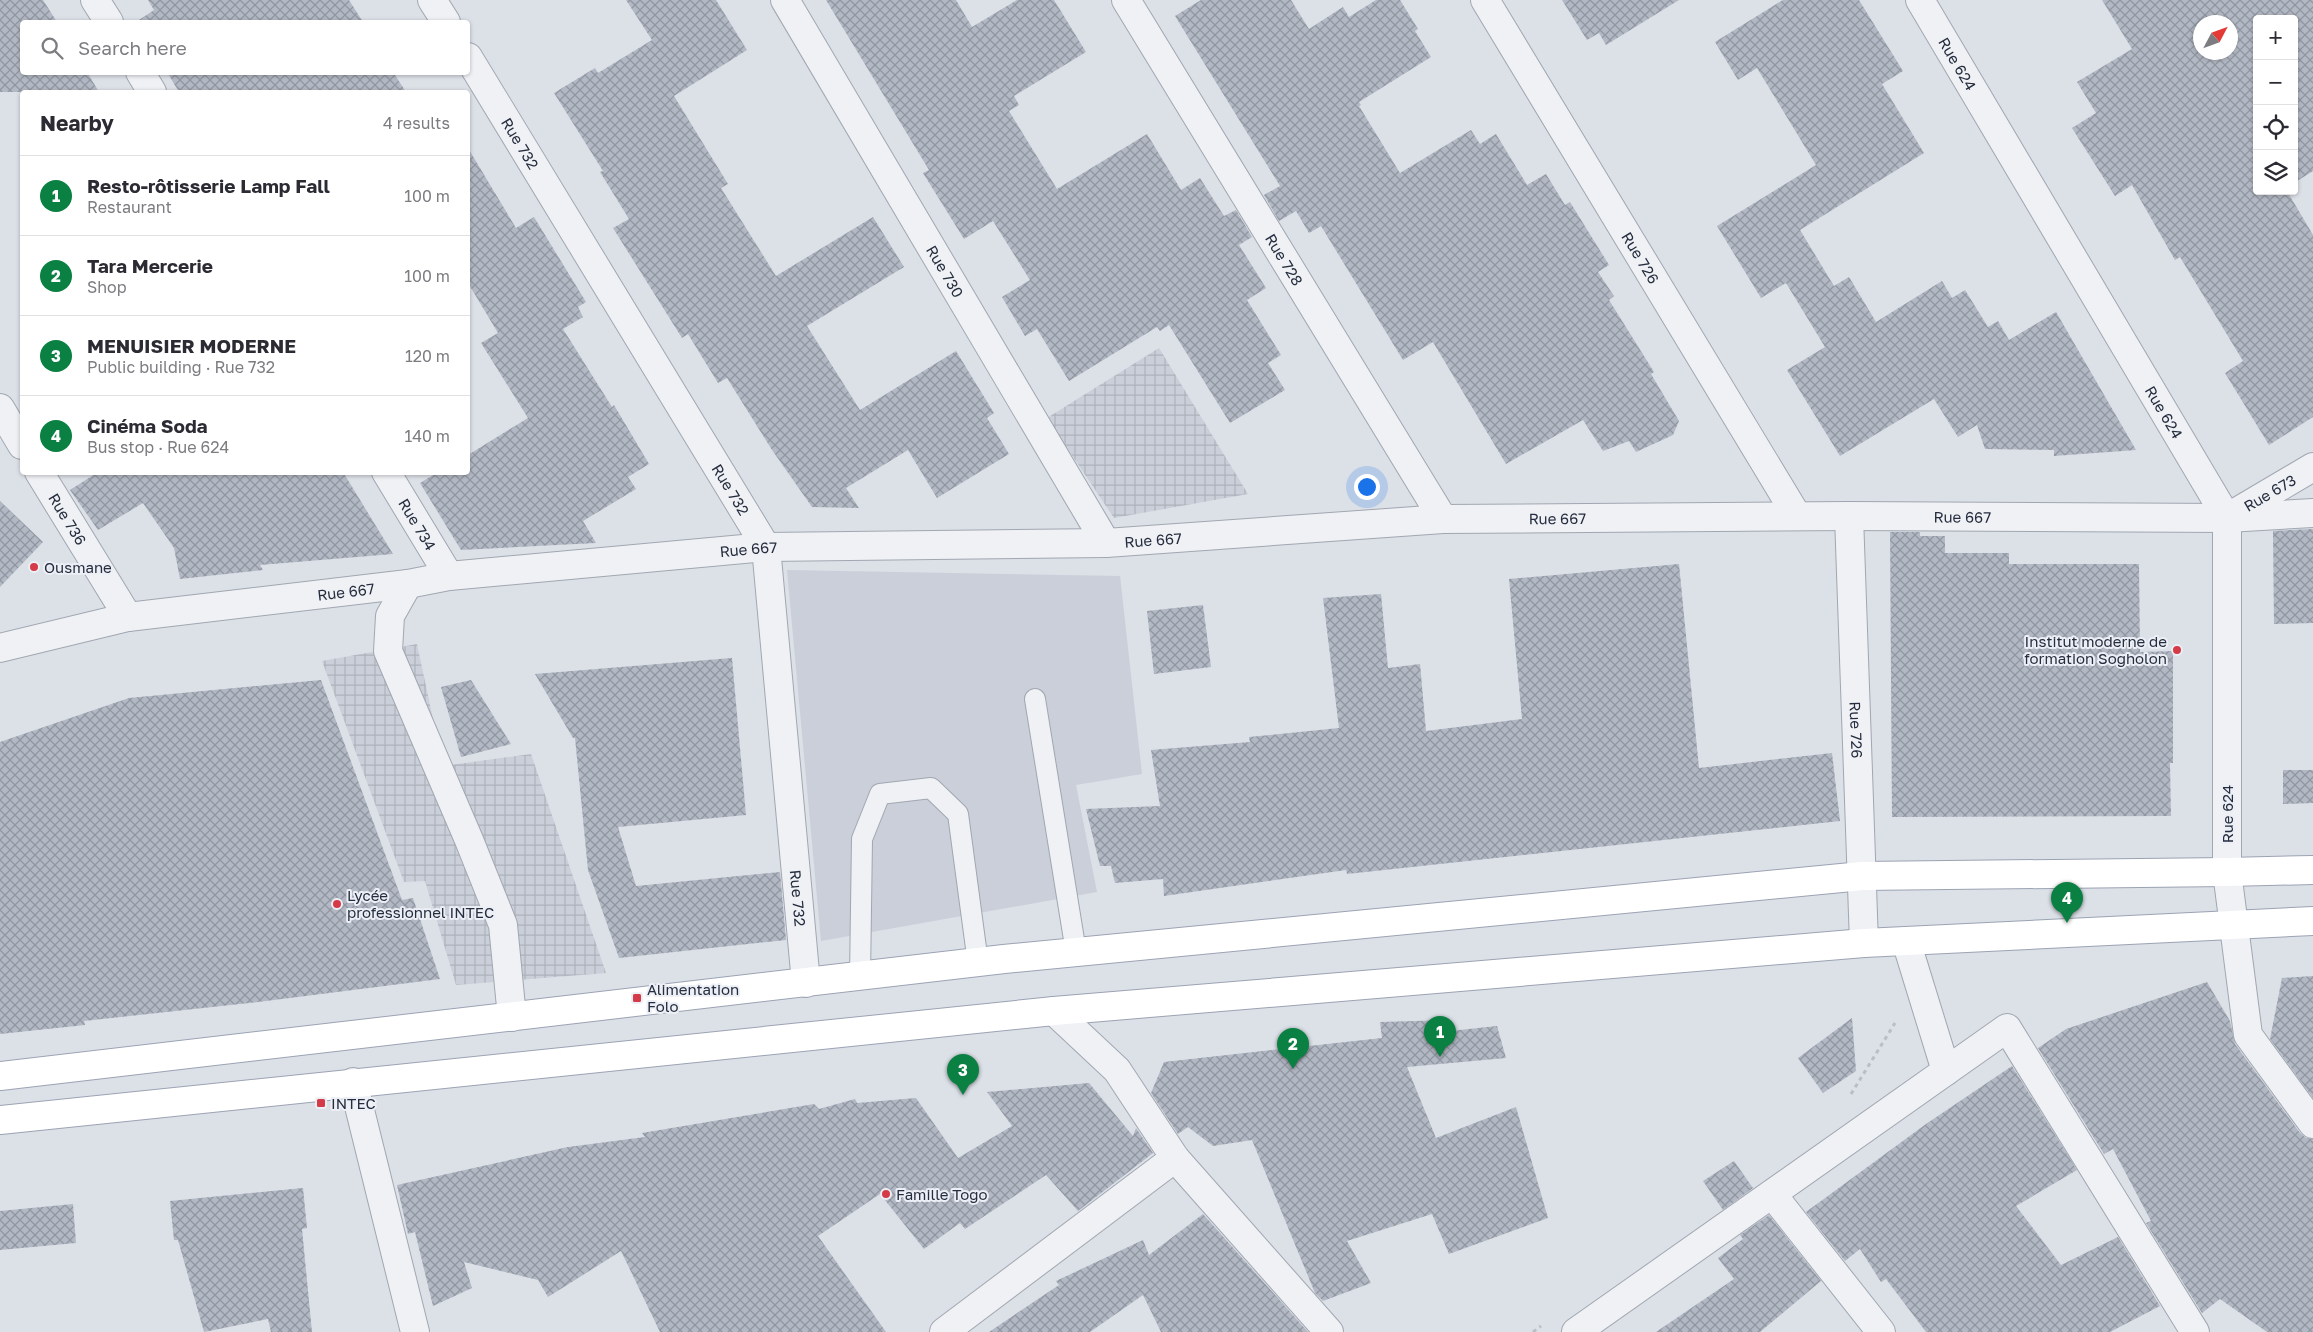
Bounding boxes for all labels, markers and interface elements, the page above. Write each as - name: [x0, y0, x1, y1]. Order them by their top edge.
- north arrow: [2193, 15, 2238, 60]
- map controls: [2253, 15, 2298, 195]
- button: +: [2253, 15, 2298, 60]
- search box: [20, 20, 470, 75]
- icon: search: [38, 34, 66, 62]
- street label: Rue 624: [1935, 34, 1980, 93]
- text: Search here: [78, 36, 187, 59]
- button: −: [2253, 60, 2298, 105]
- button: locate: [2253, 105, 2298, 150]
- text: Nearby: [40, 110, 114, 136]
- text: 4 results: [383, 113, 450, 133]
- street label: Rue 732: [498, 114, 543, 172]
- button: layers: [2253, 150, 2298, 195]
- text: Resto-rôtisserie Lamp Fall: [87, 174, 330, 197]
- text: 1: [52, 186, 60, 206]
- text: 100 m: [404, 186, 450, 206]
- text: Restaurant: [87, 197, 172, 217]
- street label: Rue 726: [1618, 228, 1663, 287]
- street label: Rue 728: [1262, 230, 1307, 289]
- street label: Rue 730: [923, 242, 968, 300]
- text: Tara Mercerie: [87, 254, 213, 277]
- text: 2: [51, 266, 61, 286]
- text: 100 m: [404, 266, 450, 286]
- text: Shop: [87, 277, 127, 297]
- text: MENUISIER MODERNE: [87, 334, 296, 357]
- text: 3: [51, 346, 61, 366]
- text: 120 m: [405, 346, 450, 366]
- text: Public building · Rue 732: [87, 357, 275, 377]
- street label: Rue 624: [2142, 382, 2187, 442]
- text: Cinéma Soda: [87, 414, 208, 437]
- text: 4: [51, 426, 61, 446]
- text: 140 m: [404, 426, 450, 446]
- text: Bus stop · Rue 624: [87, 437, 229, 457]
- street label: Rue 732: [708, 460, 753, 518]
- street label: Rue 673: [2240, 470, 2299, 515]
- your location: [1354, 474, 1380, 500]
- street label: Rue 736: [45, 490, 90, 548]
- street label: Rue 734: [395, 495, 440, 553]
- street label: Rue 667: [1934, 507, 1991, 526]
- street label: Rue 667: [1529, 509, 1586, 527]
- street label: Rue 667: [1124, 529, 1183, 551]
- street label: Rue 667: [719, 538, 777, 560]
- place label: Ousmane: [44, 558, 112, 576]
- marker: Ousmane: [28, 561, 40, 573]
- street label: Rue 667: [316, 579, 375, 604]
- place label: Institut moderne de formation Sogholon: [2024, 632, 2167, 667]
- marker: Institut moderne de formation Sogholon: [2171, 644, 2183, 656]
- street label: Rue 726: [1847, 701, 1867, 759]
- street label: Rue 624: [2218, 785, 2236, 843]
- street label: Rue 732: [787, 869, 810, 927]
- pin: 4: [2051, 882, 2083, 923]
- place label: Lycée professionnel INTEC: [347, 886, 494, 921]
- marker: Lycée professionnel INTEC: [331, 898, 343, 910]
- place label: Alimentation Folo: [647, 980, 739, 1015]
- marker: Alimentation Folo: [631, 992, 643, 1004]
- pin: 1: [1424, 1016, 1456, 1057]
- pin: 2: [1277, 1028, 1309, 1069]
- pin: 3: [947, 1054, 979, 1095]
- place label: INTEC: [331, 1094, 376, 1112]
- marker: INTEC: [315, 1097, 327, 1109]
- place label: Famille Togo: [896, 1185, 987, 1203]
- marker: Famille Togo: [880, 1188, 892, 1200]

